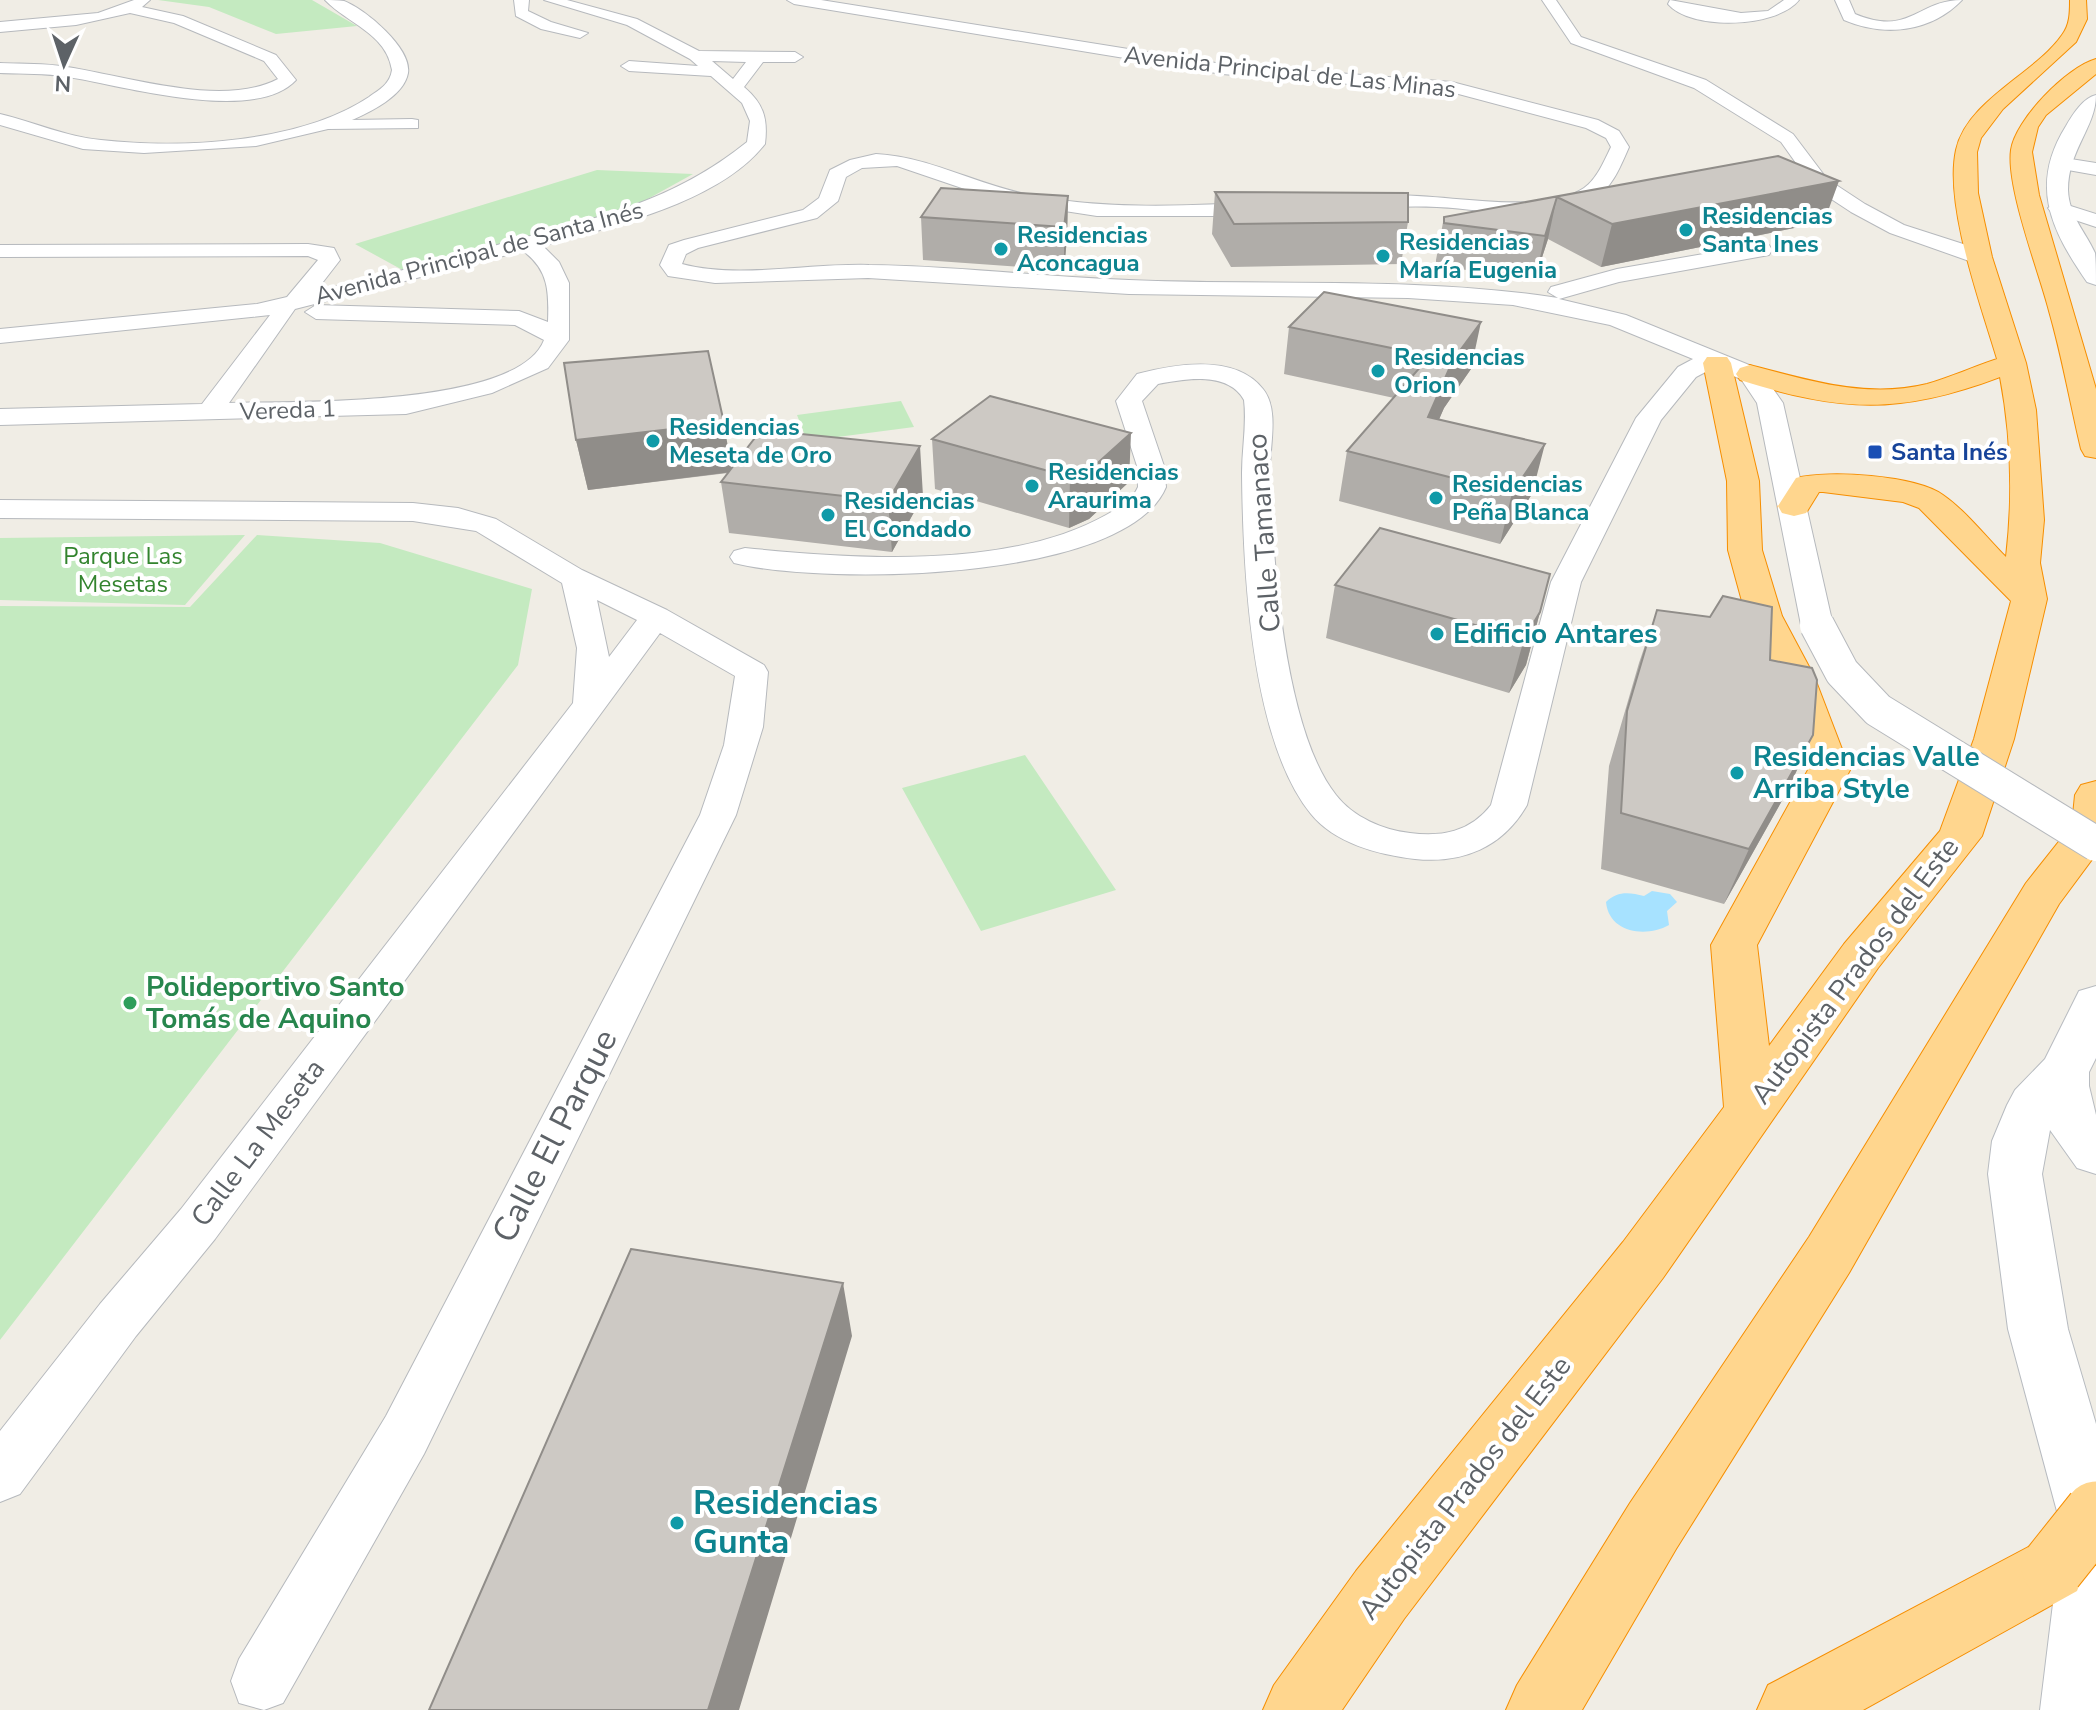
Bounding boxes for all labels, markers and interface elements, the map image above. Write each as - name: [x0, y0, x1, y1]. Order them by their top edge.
- north arrow: [24, 24, 104, 104]
- street label: Avenida Principal de Las Minas: [1122, 39, 1458, 105]
- text: N: [54, 68, 72, 98]
- street label: Avenida Principal de Santa Inés: [311, 194, 647, 312]
- place label: Residencias Santa Ines: [1702, 200, 1833, 260]
- place label: Residencias Aconcagua: [1017, 219, 1148, 279]
- marker: Residencias Santa Ines: [1677, 221, 1695, 239]
- place label: Residencias María Eugenia: [1399, 226, 1557, 286]
- marker: Residencias Aconcagua: [992, 240, 1010, 258]
- marker: Residencias María Eugenia: [1374, 247, 1392, 265]
- place label: Residencias Orion: [1394, 341, 1525, 401]
- marker: Residencias Orion: [1369, 362, 1387, 380]
- street label: Vereda 1: [238, 392, 337, 428]
- place label: Residencias Meseta de Oro: [669, 411, 832, 471]
- marker: Residencias Meseta de Oro: [644, 432, 662, 450]
- street label: Calle Tamanaco: [1238, 432, 1290, 634]
- place label: Santa Inés: [1891, 436, 2008, 468]
- marker: Santa Inés: [1866, 443, 1884, 461]
- place label: Residencias Araurima: [1048, 456, 1179, 516]
- place label: Residencias Peña Blanca: [1452, 468, 1589, 528]
- marker: Residencias Araurima: [1023, 477, 1041, 495]
- place label: Residencias El Condado: [844, 485, 975, 545]
- marker: Residencias Peña Blanca: [1427, 489, 1445, 507]
- marker: Residencias El Condado: [819, 506, 837, 524]
- park label: Parque Las Mesetas: [63, 540, 183, 600]
- place label: Edificio Antares: [1453, 615, 1658, 653]
- marker: Edificio Antares: [1428, 625, 1446, 643]
- place label: Residencias Valle Arriba Style: [1753, 738, 1980, 808]
- marker: Residencias Valle Arriba Style: [1728, 764, 1746, 782]
- street label: Autopista Prados del Este: [1742, 830, 1968, 1112]
- place label: Polideportivo Santo Tomás de Aquino: [146, 968, 405, 1038]
- marker: Polideportivo Santo Tomás de Aquino: [121, 994, 139, 1012]
- street label: Calle El Parque: [482, 1022, 628, 1250]
- street label: Calle La Meseta: [182, 1051, 334, 1235]
- street label: Autopista Prados del Este: [1350, 1348, 1580, 1628]
- place label: Residencias Gunta: [693, 1480, 878, 1565]
- marker: Residencias Gunta: [668, 1514, 686, 1532]

